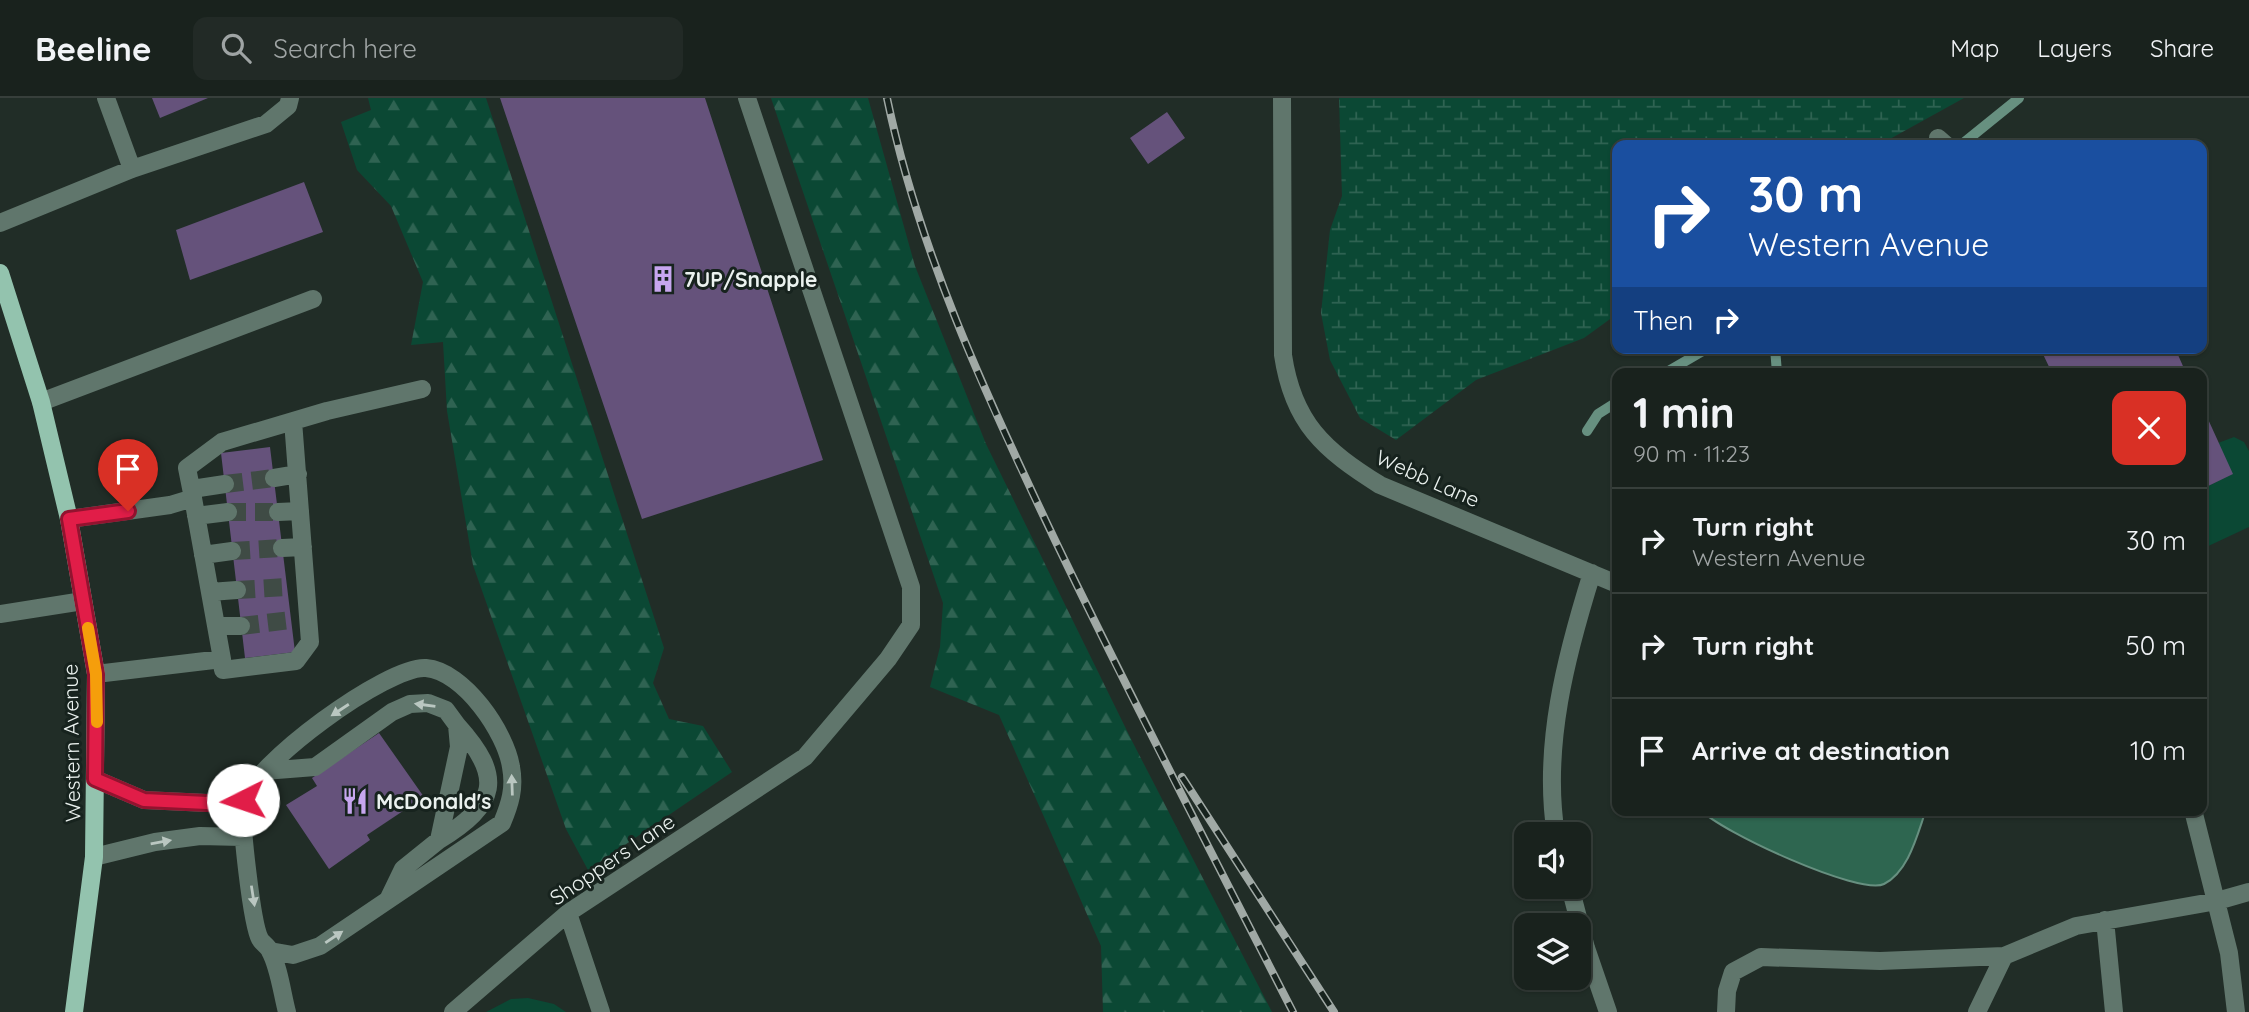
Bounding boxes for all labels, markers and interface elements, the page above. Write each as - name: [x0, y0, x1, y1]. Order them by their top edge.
- search box: [193, 17, 683, 80]
- text: Beeline: [35, 28, 151, 69]
- icon: search: [217, 29, 255, 67]
- text: Search here: [273, 32, 417, 65]
- text: Map: [1950, 33, 1999, 63]
- text: Layers: [2037, 33, 2112, 63]
- text: Share: [2150, 33, 2214, 63]
- text: 30 m: [1748, 163, 1863, 224]
- icon: right: [1633, 168, 1724, 259]
- text: Western Avenue: [1748, 224, 1989, 264]
- building icon: 7UP/Snapple: [648, 264, 678, 294]
- place label: 7UP/Snapple: [684, 266, 817, 292]
- icon: right: [1707, 301, 1745, 339]
- text: Then: [1633, 304, 1693, 337]
- text: 1 min: [1633, 386, 1735, 439]
- button: close: [2112, 391, 2186, 465]
- pin: [98, 439, 158, 511]
- text: 90 m · 11:23: [1633, 439, 1750, 468]
- street label: Webb Lane: [1372, 444, 1484, 512]
- icon: arrive: [109, 450, 147, 488]
- text: Turn right: [1692, 510, 1814, 543]
- icon: right: [1633, 522, 1671, 560]
- text: 30 m: [2126, 524, 2186, 557]
- text: Western Avenue: [1692, 543, 1865, 572]
- icon: right: [1633, 627, 1671, 665]
- text: Turn right: [1692, 629, 1814, 662]
- text: 50 m: [2126, 629, 2186, 662]
- street label: Western Avenue: [57, 664, 85, 822]
- one-way arrow: [414, 699, 436, 710]
- one-way arrow: [331, 703, 350, 716]
- icon: arrive: [1633, 732, 1671, 770]
- text: Arrive at destination: [1692, 734, 1950, 767]
- text: 10 m: [2130, 734, 2186, 767]
- position arrow: [206, 763, 280, 837]
- one-way arrow: [506, 774, 518, 796]
- restaurant icon: McDonald's: [340, 786, 370, 816]
- place label: McDonald's: [376, 788, 491, 814]
- street label: Shoppers Lane: [544, 808, 680, 910]
- map controls: [1514, 822, 1591, 990]
- button: sound: [1514, 822, 1591, 899]
- one-way arrow: [150, 836, 172, 847]
- one-way arrow: [248, 885, 259, 907]
- button: layers: [1514, 913, 1591, 990]
- one-way arrow: [325, 930, 343, 944]

